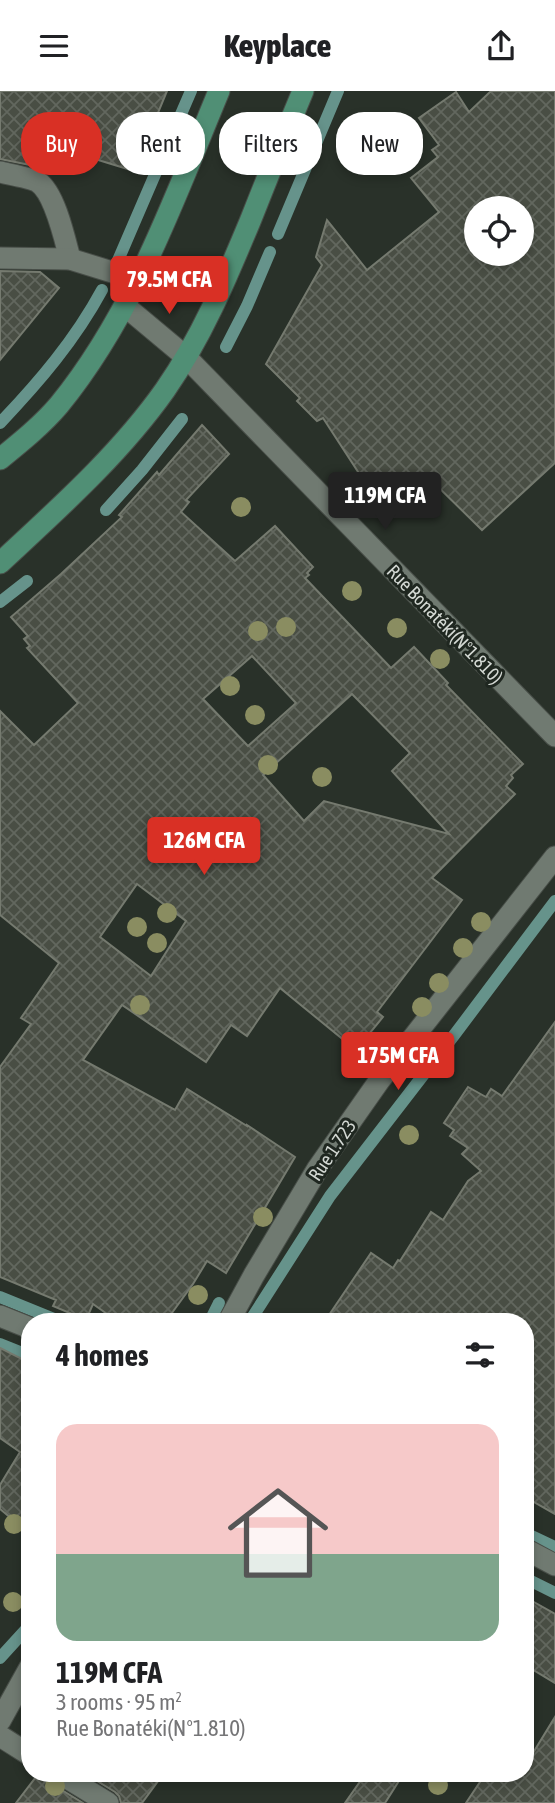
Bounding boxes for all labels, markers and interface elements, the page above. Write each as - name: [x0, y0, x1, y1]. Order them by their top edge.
- icon: menu: [35, 27, 73, 65]
- text: Keyplace: [224, 27, 331, 64]
- icon: share: [482, 27, 520, 65]
- chip: Buy: [21, 112, 102, 175]
- chip: Rent: [116, 112, 205, 175]
- chip: Filters: [219, 112, 322, 175]
- chip: New: [336, 112, 423, 175]
- map controls: [464, 196, 534, 266]
- button: locate: [464, 196, 534, 266]
- pin: 79.5M CFA: [89, 257, 249, 316]
- text: 79.5M CFA: [126, 266, 212, 292]
- pin: 119M CFA: [313, 473, 457, 532]
- text: 119M CFA: [344, 482, 426, 508]
- street label: Rue Bonatéki(N°1.810): [383, 560, 507, 688]
- pin: 126M CFA: [132, 817, 276, 877]
- text: 126M CFA: [163, 827, 245, 853]
- pin: 175M CFA: [326, 1033, 470, 1092]
- text: 175M CFA: [357, 1042, 439, 1068]
- street label: Rue 1.723: [304, 1115, 360, 1185]
- icon: filters: [461, 1336, 499, 1374]
- text: 4 homes: [56, 1338, 149, 1372]
- icon: home: [215, 1470, 341, 1596]
- text: 119M CFA: [56, 1655, 162, 1689]
- text: 3 rooms · 95 m²: [56, 1689, 182, 1715]
- text: Rue Bonatéki(N°1.810): [56, 1715, 246, 1741]

